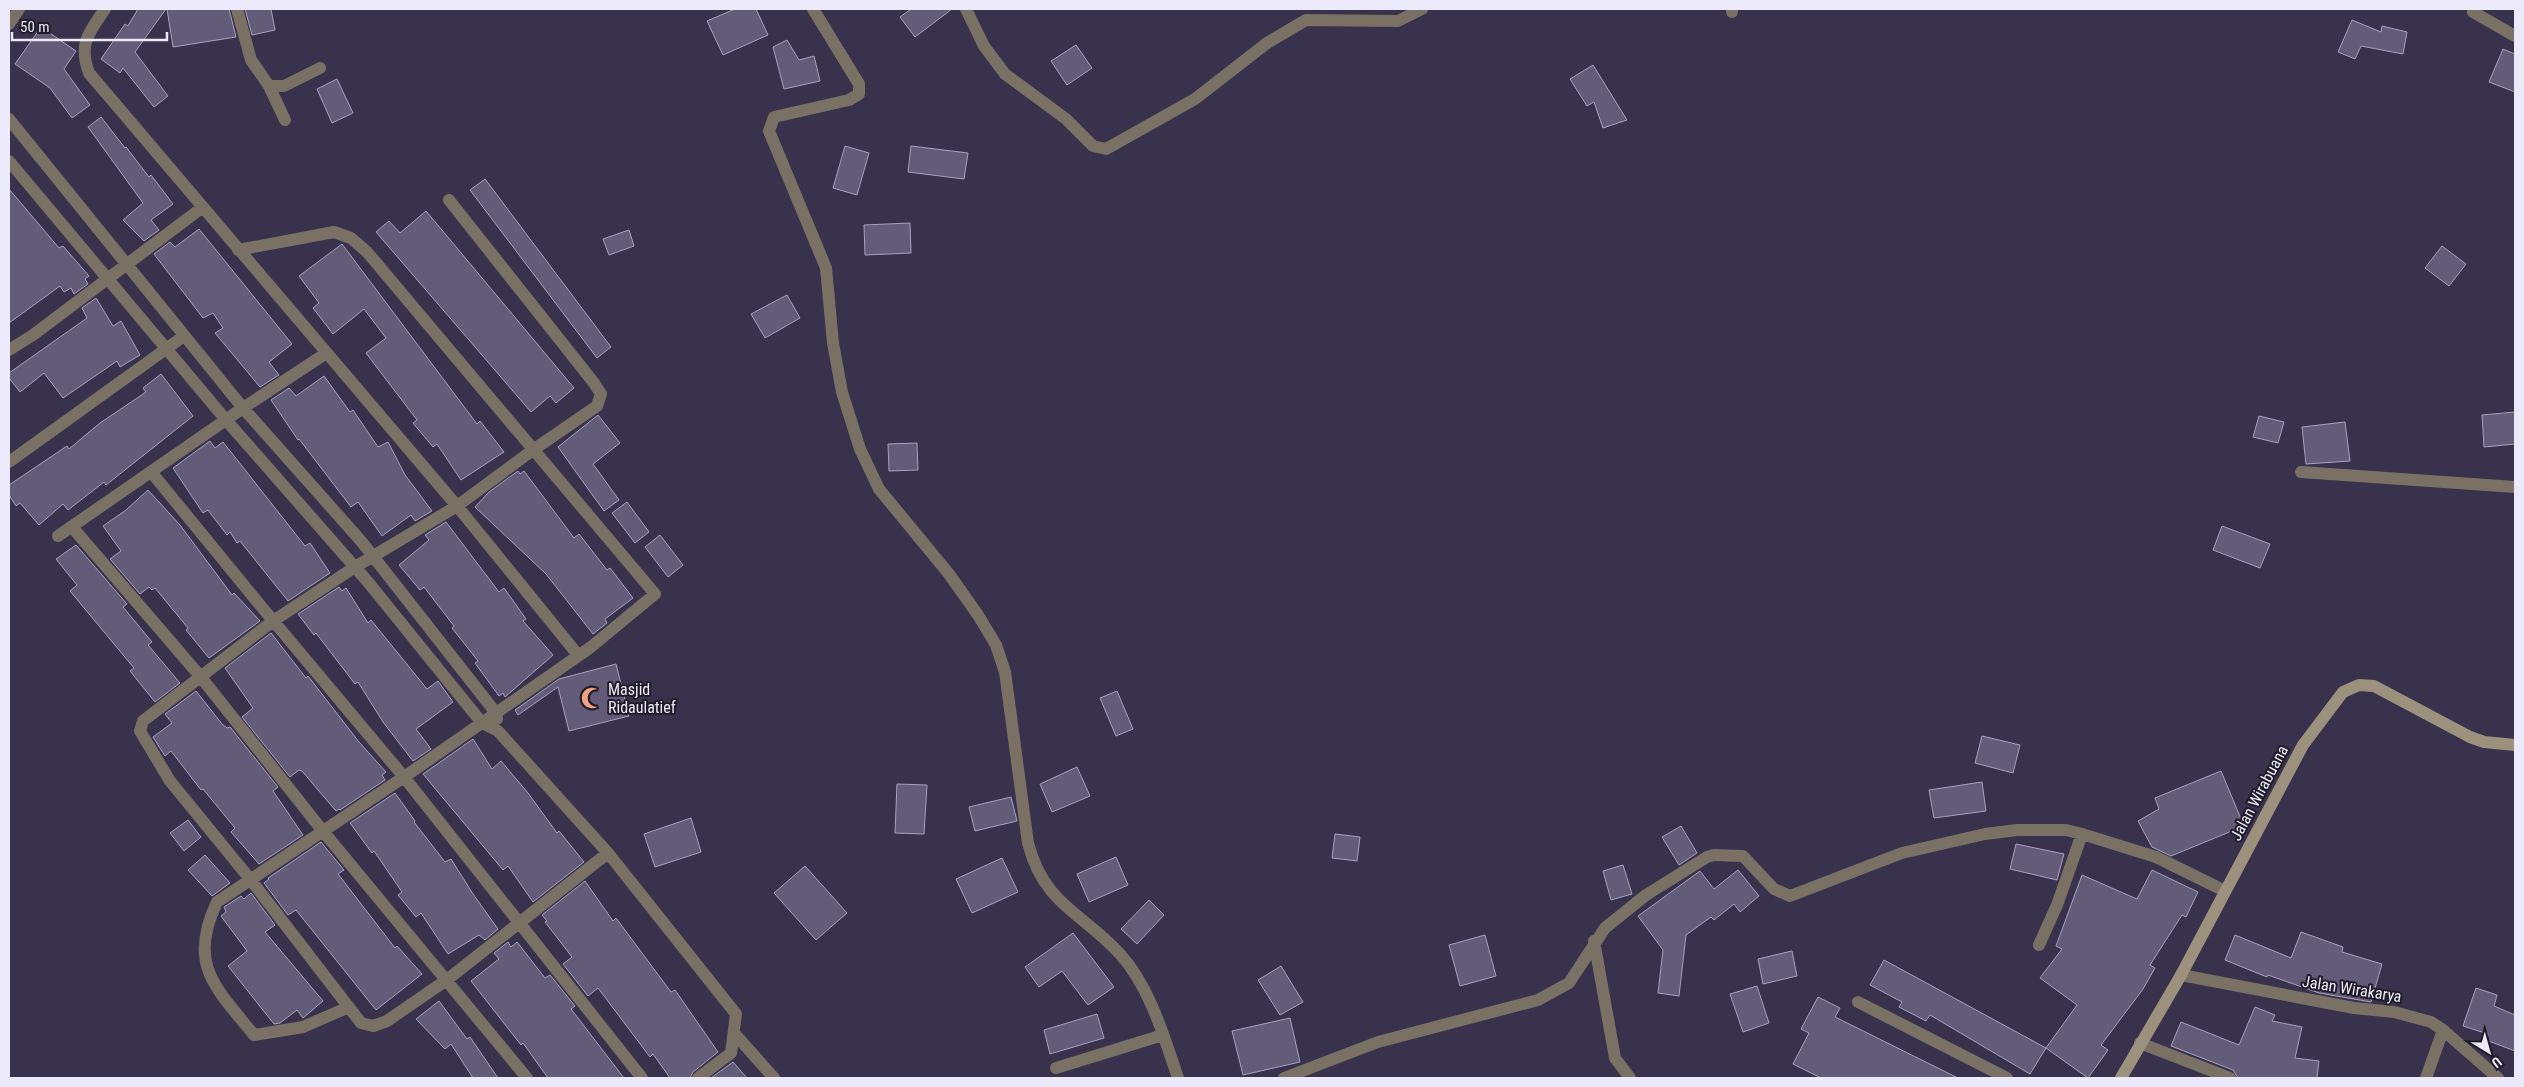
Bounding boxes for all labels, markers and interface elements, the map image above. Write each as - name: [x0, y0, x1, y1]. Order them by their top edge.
- scale bar: [12, 10, 168, 42]
- text: 50 m: [20, 18, 50, 36]
- place label: Masjid Ridaulatief: [608, 680, 676, 717]
- mosque icon: Masjid Ridaulatief: [579, 685, 605, 711]
- street label: Jalan Wirabuana: [2226, 742, 2292, 844]
- street label: Jalan Wirakarya: [2301, 972, 2403, 1006]
- north arrow: [2464, 1027, 2514, 1077]
- text: U: [2489, 1054, 2505, 1071]

